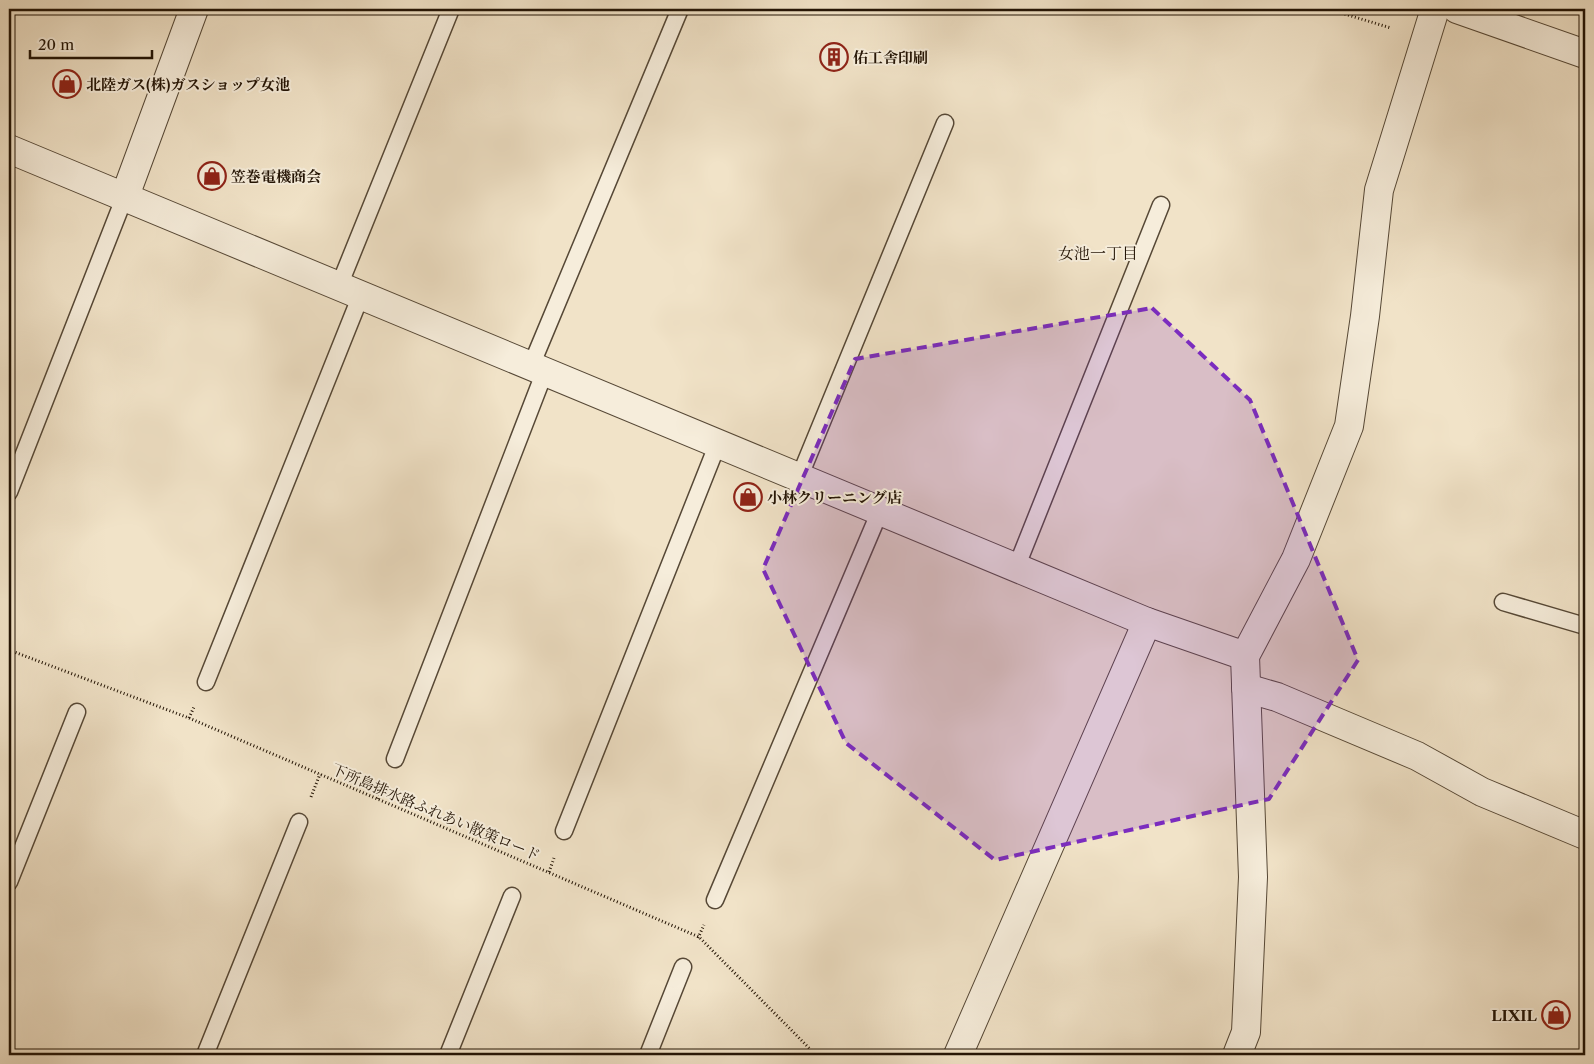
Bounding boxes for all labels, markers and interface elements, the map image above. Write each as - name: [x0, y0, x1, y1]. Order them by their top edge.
- scale bar: [30, 28, 152, 60]
- text: 20 m: [38, 35, 74, 54]
- building icon: 佑工舎印刷: [819, 42, 849, 72]
- place label: 佑工舎印刷: [853, 48, 928, 67]
- shop icon: 北陸ガス(株)ガスショップ女池: [52, 69, 82, 99]
- place label: 北陸ガス(株)ガスショップ女池: [86, 75, 290, 94]
- shop icon: 笠巻電機商会: [197, 161, 227, 191]
- place label: 笠巻電機商会: [231, 167, 321, 186]
- district label: 女池一丁目: [1058, 243, 1138, 263]
- shop icon: 小林クリーニング店: [733, 482, 763, 512]
- place label: 小林クリーニング店: [767, 488, 902, 507]
- street label: 下所島排水路ふれあい散策ロード: [329, 759, 543, 865]
- shop icon: LIXIL: [1541, 1000, 1571, 1030]
- place label: LIXIL: [1491, 1006, 1538, 1025]

